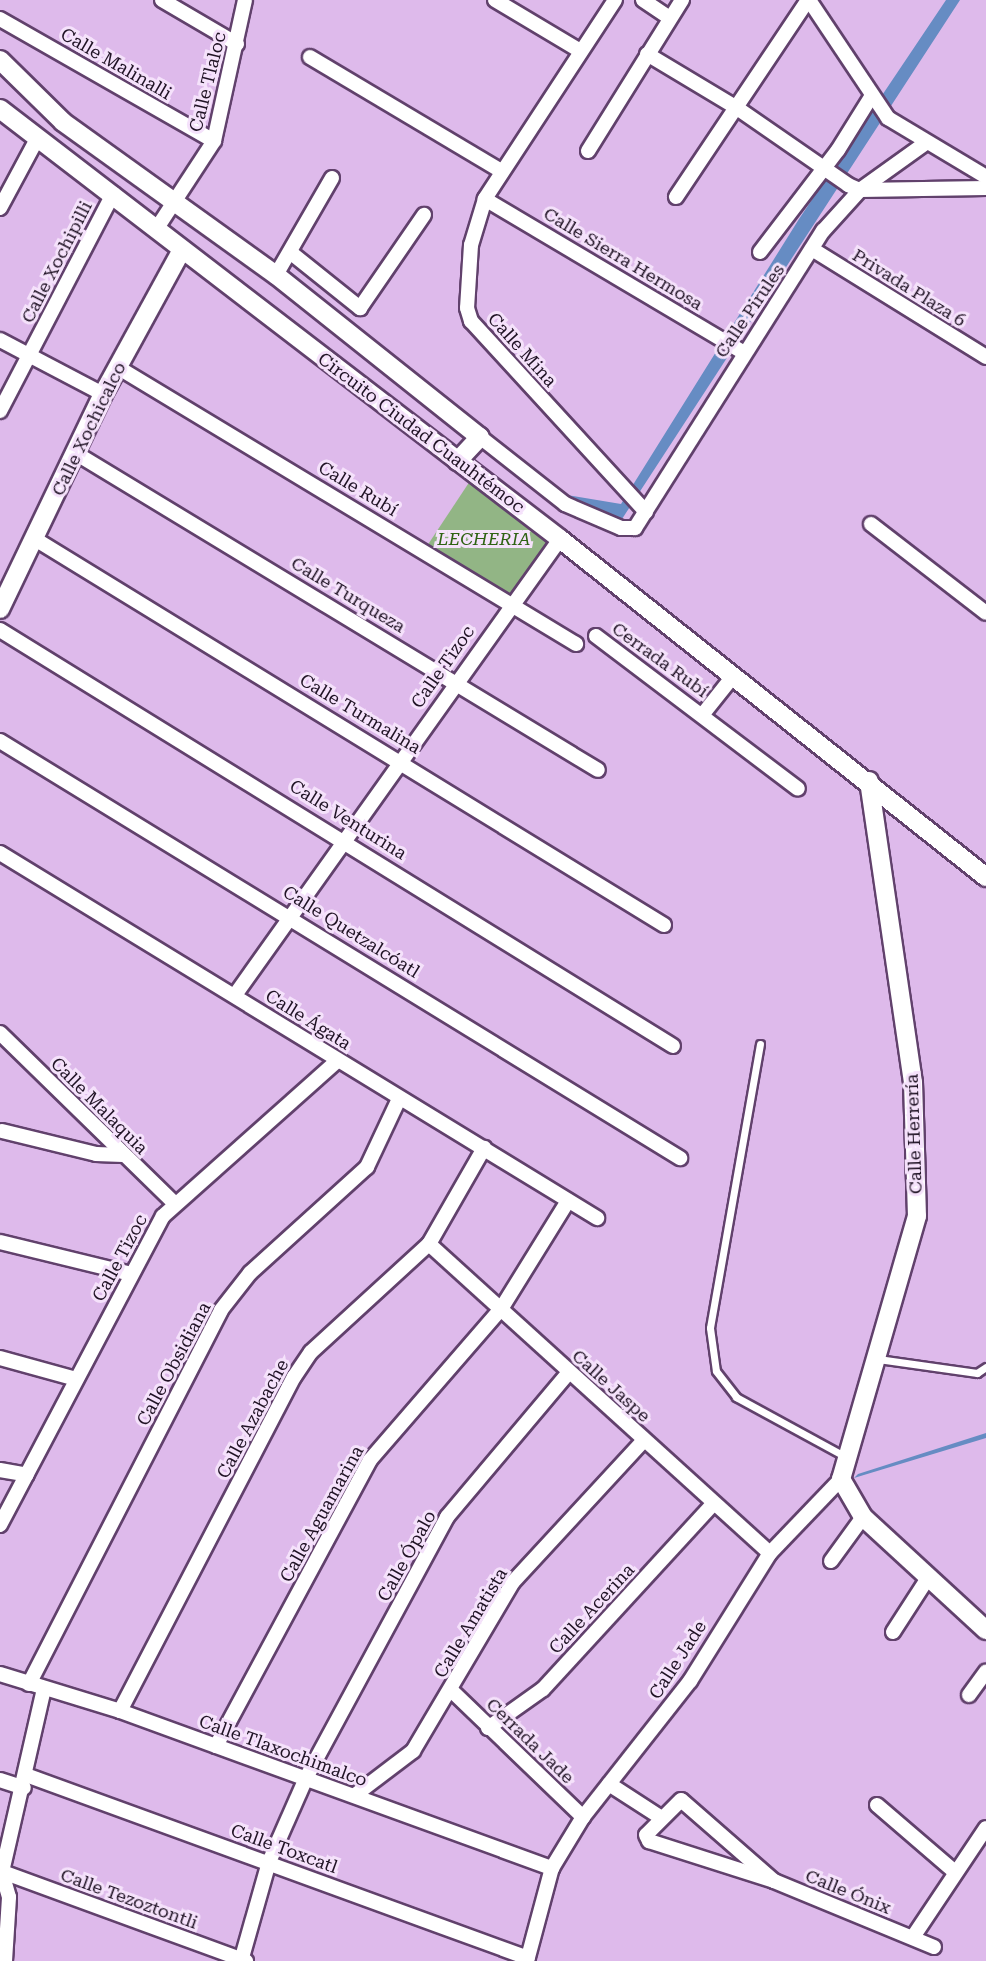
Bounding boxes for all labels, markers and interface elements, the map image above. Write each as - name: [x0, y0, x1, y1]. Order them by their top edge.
- street label: Calle Malinalli: [57, 24, 175, 104]
- street label: Calle Tlaloc: [185, 30, 231, 134]
- street label: Calle Xochipilli: [17, 197, 97, 327]
- street label: Calle Sierra Hermosa: [540, 203, 706, 315]
- street label: Privada Plaza 6: [848, 244, 970, 332]
- street label: Calle Pirules: [711, 260, 789, 362]
- street label: Calle Mina: [483, 308, 561, 392]
- street label: Circuito Ciudad Cuauhtémoc: [313, 348, 529, 518]
- street label: Calle Xochicalco: [47, 359, 131, 499]
- street label: Calle Rubí: [314, 457, 402, 521]
- park label: LECHERIA: [437, 528, 531, 550]
- street label: Calle Turqueza: [287, 552, 409, 638]
- street label: Cerrada Rubí: [608, 618, 712, 702]
- street label: Calle Tizoc: [407, 622, 479, 712]
- street label: Calle Turmalina: [295, 669, 425, 759]
- street label: Calle Venturina: [286, 775, 410, 865]
- street label: Calle Quetzalcóatl: [279, 881, 423, 983]
- street label: Calle Ágata: [261, 985, 355, 1055]
- street label: Calle Malaquia: [46, 1053, 152, 1159]
- street label: Calle Herrería: [901, 1074, 927, 1194]
- street label: Calle Tizoc: [88, 1211, 152, 1305]
- street label: Calle Obsidiana: [132, 1299, 216, 1429]
- street label: Calle Jaspe: [567, 1345, 655, 1427]
- street label: Calle Azabache: [213, 1356, 293, 1482]
- street label: Calle Aguamarina: [275, 1442, 369, 1586]
- street label: Calle Ópalo: [373, 1507, 441, 1605]
- street label: Calle Acerina: [545, 1559, 639, 1659]
- street label: Calle Amatista: [430, 1564, 512, 1682]
- street label: Calle Jade: [645, 1617, 711, 1703]
- street label: Cerrada Jade: [482, 1694, 578, 1788]
- street label: Calle Tlaxochimalco: [196, 1711, 370, 1791]
- street label: Calle Toxcatl: [228, 1820, 340, 1878]
- street label: Calle Tezoztontli: [58, 1864, 200, 1934]
- street label: Calle Ónix: [802, 1865, 894, 1919]

